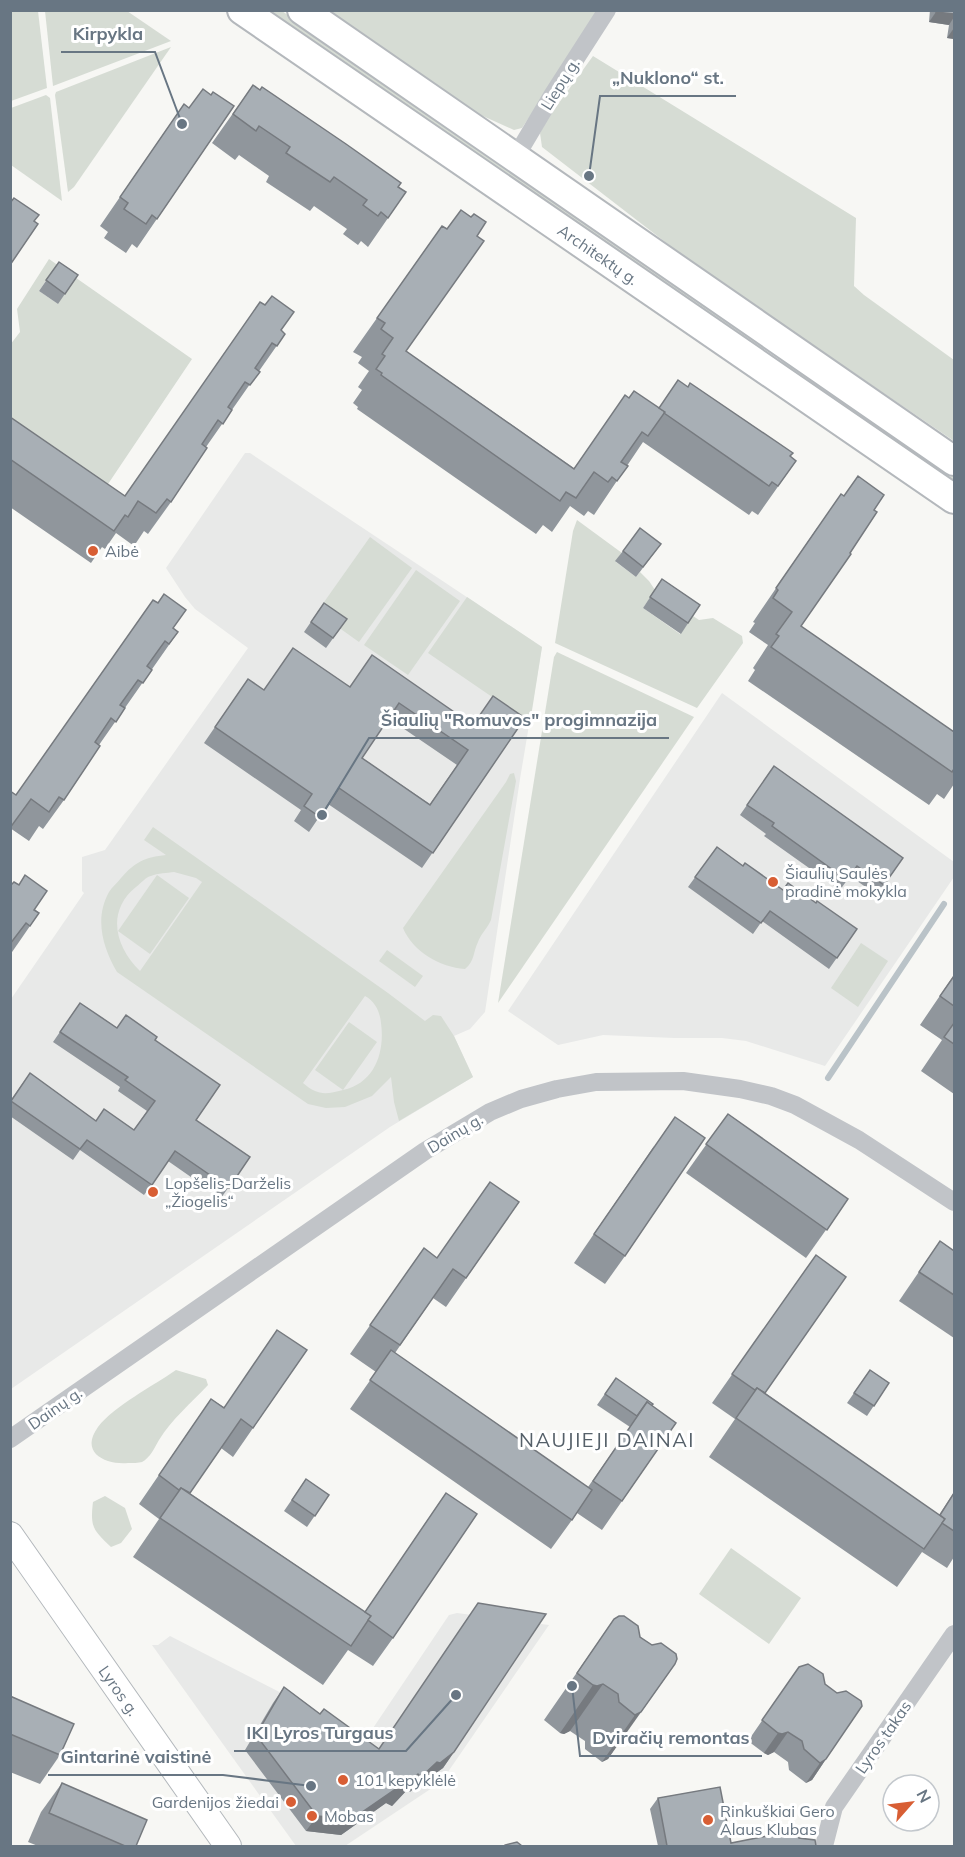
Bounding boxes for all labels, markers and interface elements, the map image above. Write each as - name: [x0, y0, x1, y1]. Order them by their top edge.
- callout: Kirpykla: [61, 16, 155, 52]
- text: Kirpykla: [73, 22, 143, 45]
- street label: Liepų g.: [536, 54, 584, 114]
- callout: „Nuklono“ st.: [600, 60, 736, 96]
- text: „Nuklono“ st.: [612, 66, 724, 89]
- street label: Architektų g.: [554, 220, 642, 289]
- place label: Aibė: [105, 541, 139, 561]
- marker: Aibė: [86, 544, 100, 558]
- callout: Šiaulių "Romuvos" progimnazija: [369, 702, 669, 738]
- text: Šiaulių "Romuvos" progimnazija: [381, 708, 657, 731]
- place label: Šiaulių Saulės pradinė mokykla: [785, 863, 907, 901]
- marker: Šiaulių Saulės pradinė mokykla: [766, 875, 780, 889]
- street label: Dainų g.: [424, 1109, 486, 1157]
- place label: Lopšelis-Darželis „Žiogelis“: [165, 1173, 291, 1211]
- marker: Lopšelis-Darželis „Žiogelis“: [146, 1185, 160, 1199]
- street label: Dainų g.: [24, 1382, 86, 1434]
- district label: NAUJIEJI DAINAI: [519, 1427, 695, 1452]
- street label: Lyros g.: [95, 1662, 144, 1720]
- street label: Lyros takas: [851, 1697, 915, 1777]
- callout: IKI Lyros Turgaus: [234, 1715, 406, 1751]
- callout: Dviračių remontas: [580, 1720, 762, 1756]
- text: IKI Lyros Turgaus: [246, 1721, 394, 1744]
- text: Dviračių remontas: [592, 1726, 750, 1749]
- callout: Gintarinė vaistinė: [48, 1739, 223, 1775]
- text: Gintarinė vaistinė: [61, 1745, 212, 1768]
- place label: 101 kepyklėlė: [355, 1770, 456, 1790]
- marker: 101 kepyklėlė: [336, 1773, 350, 1787]
- north arrow: [881, 1773, 941, 1833]
- text: N: [913, 1786, 936, 1806]
- place label: Gardenijos žiedai: [152, 1792, 279, 1812]
- marker: Gardenijos žiedai: [284, 1795, 298, 1809]
- place label: Rinkuškiai Gero Alaus Klubas: [720, 1801, 835, 1839]
- place label: Mobas: [324, 1806, 374, 1826]
- marker: Mobas: [305, 1809, 319, 1823]
- marker: Rinkuškiai Gero Alaus Klubas: [701, 1813, 715, 1827]

